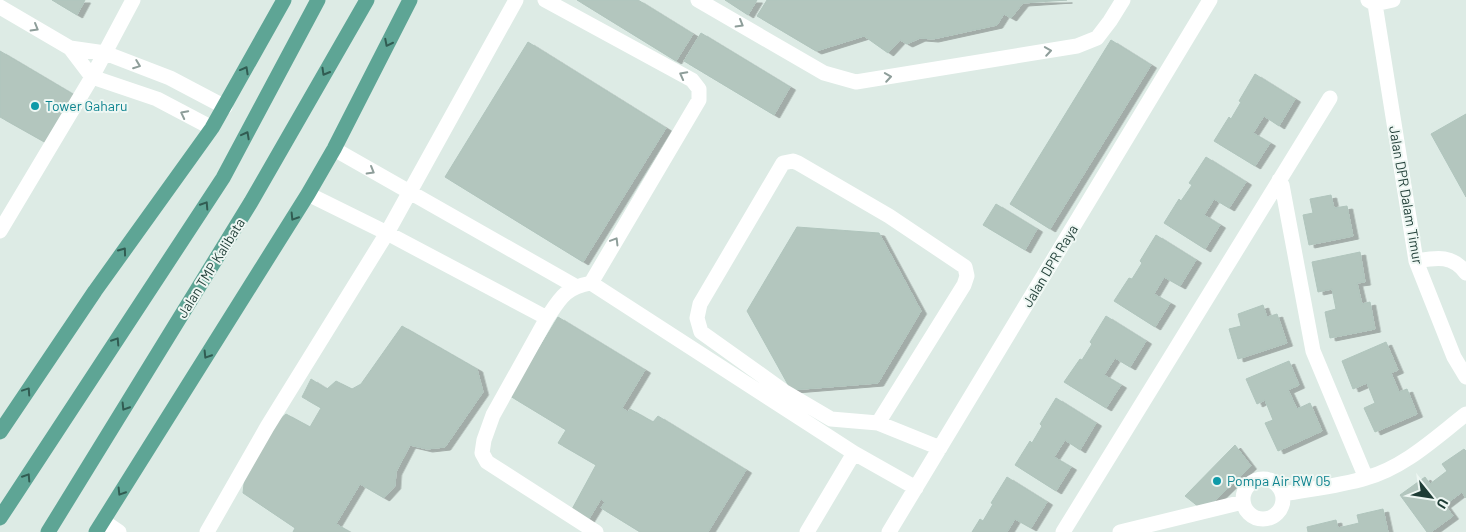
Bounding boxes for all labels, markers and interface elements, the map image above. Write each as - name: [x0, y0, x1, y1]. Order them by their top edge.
- one-way arrow: [735, 18, 744, 28]
- one-way arrow: [29, 21, 38, 31]
- one-way arrow: [384, 38, 394, 47]
- one-way arrow: [1044, 46, 1052, 57]
- one-way arrow: [133, 59, 141, 69]
- one-way arrow: [239, 67, 249, 76]
- one-way arrow: [321, 67, 331, 76]
- one-way arrow: [679, 71, 688, 81]
- one-way arrow: [883, 73, 892, 83]
- place label: Tower Gaharu: [45, 97, 128, 114]
- marker: Tower Gaharu: [29, 100, 41, 112]
- one-way arrow: [181, 110, 190, 120]
- street label: Jalan DPR Dalam Timur: [1386, 124, 1427, 265]
- one-way arrow: [239, 132, 249, 141]
- one-way arrow: [366, 164, 375, 174]
- one-way arrow: [199, 202, 208, 211]
- one-way arrow: [290, 211, 300, 220]
- street label: Jalan TMP Kalibata: [173, 215, 248, 321]
- street label: Jalan DPR Raya: [1018, 221, 1081, 310]
- one-way arrow: [609, 238, 619, 247]
- one-way arrow: [117, 247, 126, 257]
- one-way arrow: [110, 337, 119, 347]
- one-way arrow: [204, 349, 214, 358]
- one-way arrow: [21, 388, 30, 397]
- one-way arrow: [121, 402, 131, 411]
- place label: Pompa Air RW 05: [1227, 472, 1331, 489]
- north arrow: [1406, 472, 1456, 522]
- one-way arrow: [21, 473, 30, 483]
- marker: Pompa Air RW 05: [1211, 475, 1223, 487]
- one-way arrow: [118, 487, 127, 496]
- text: U: [1433, 496, 1452, 512]

